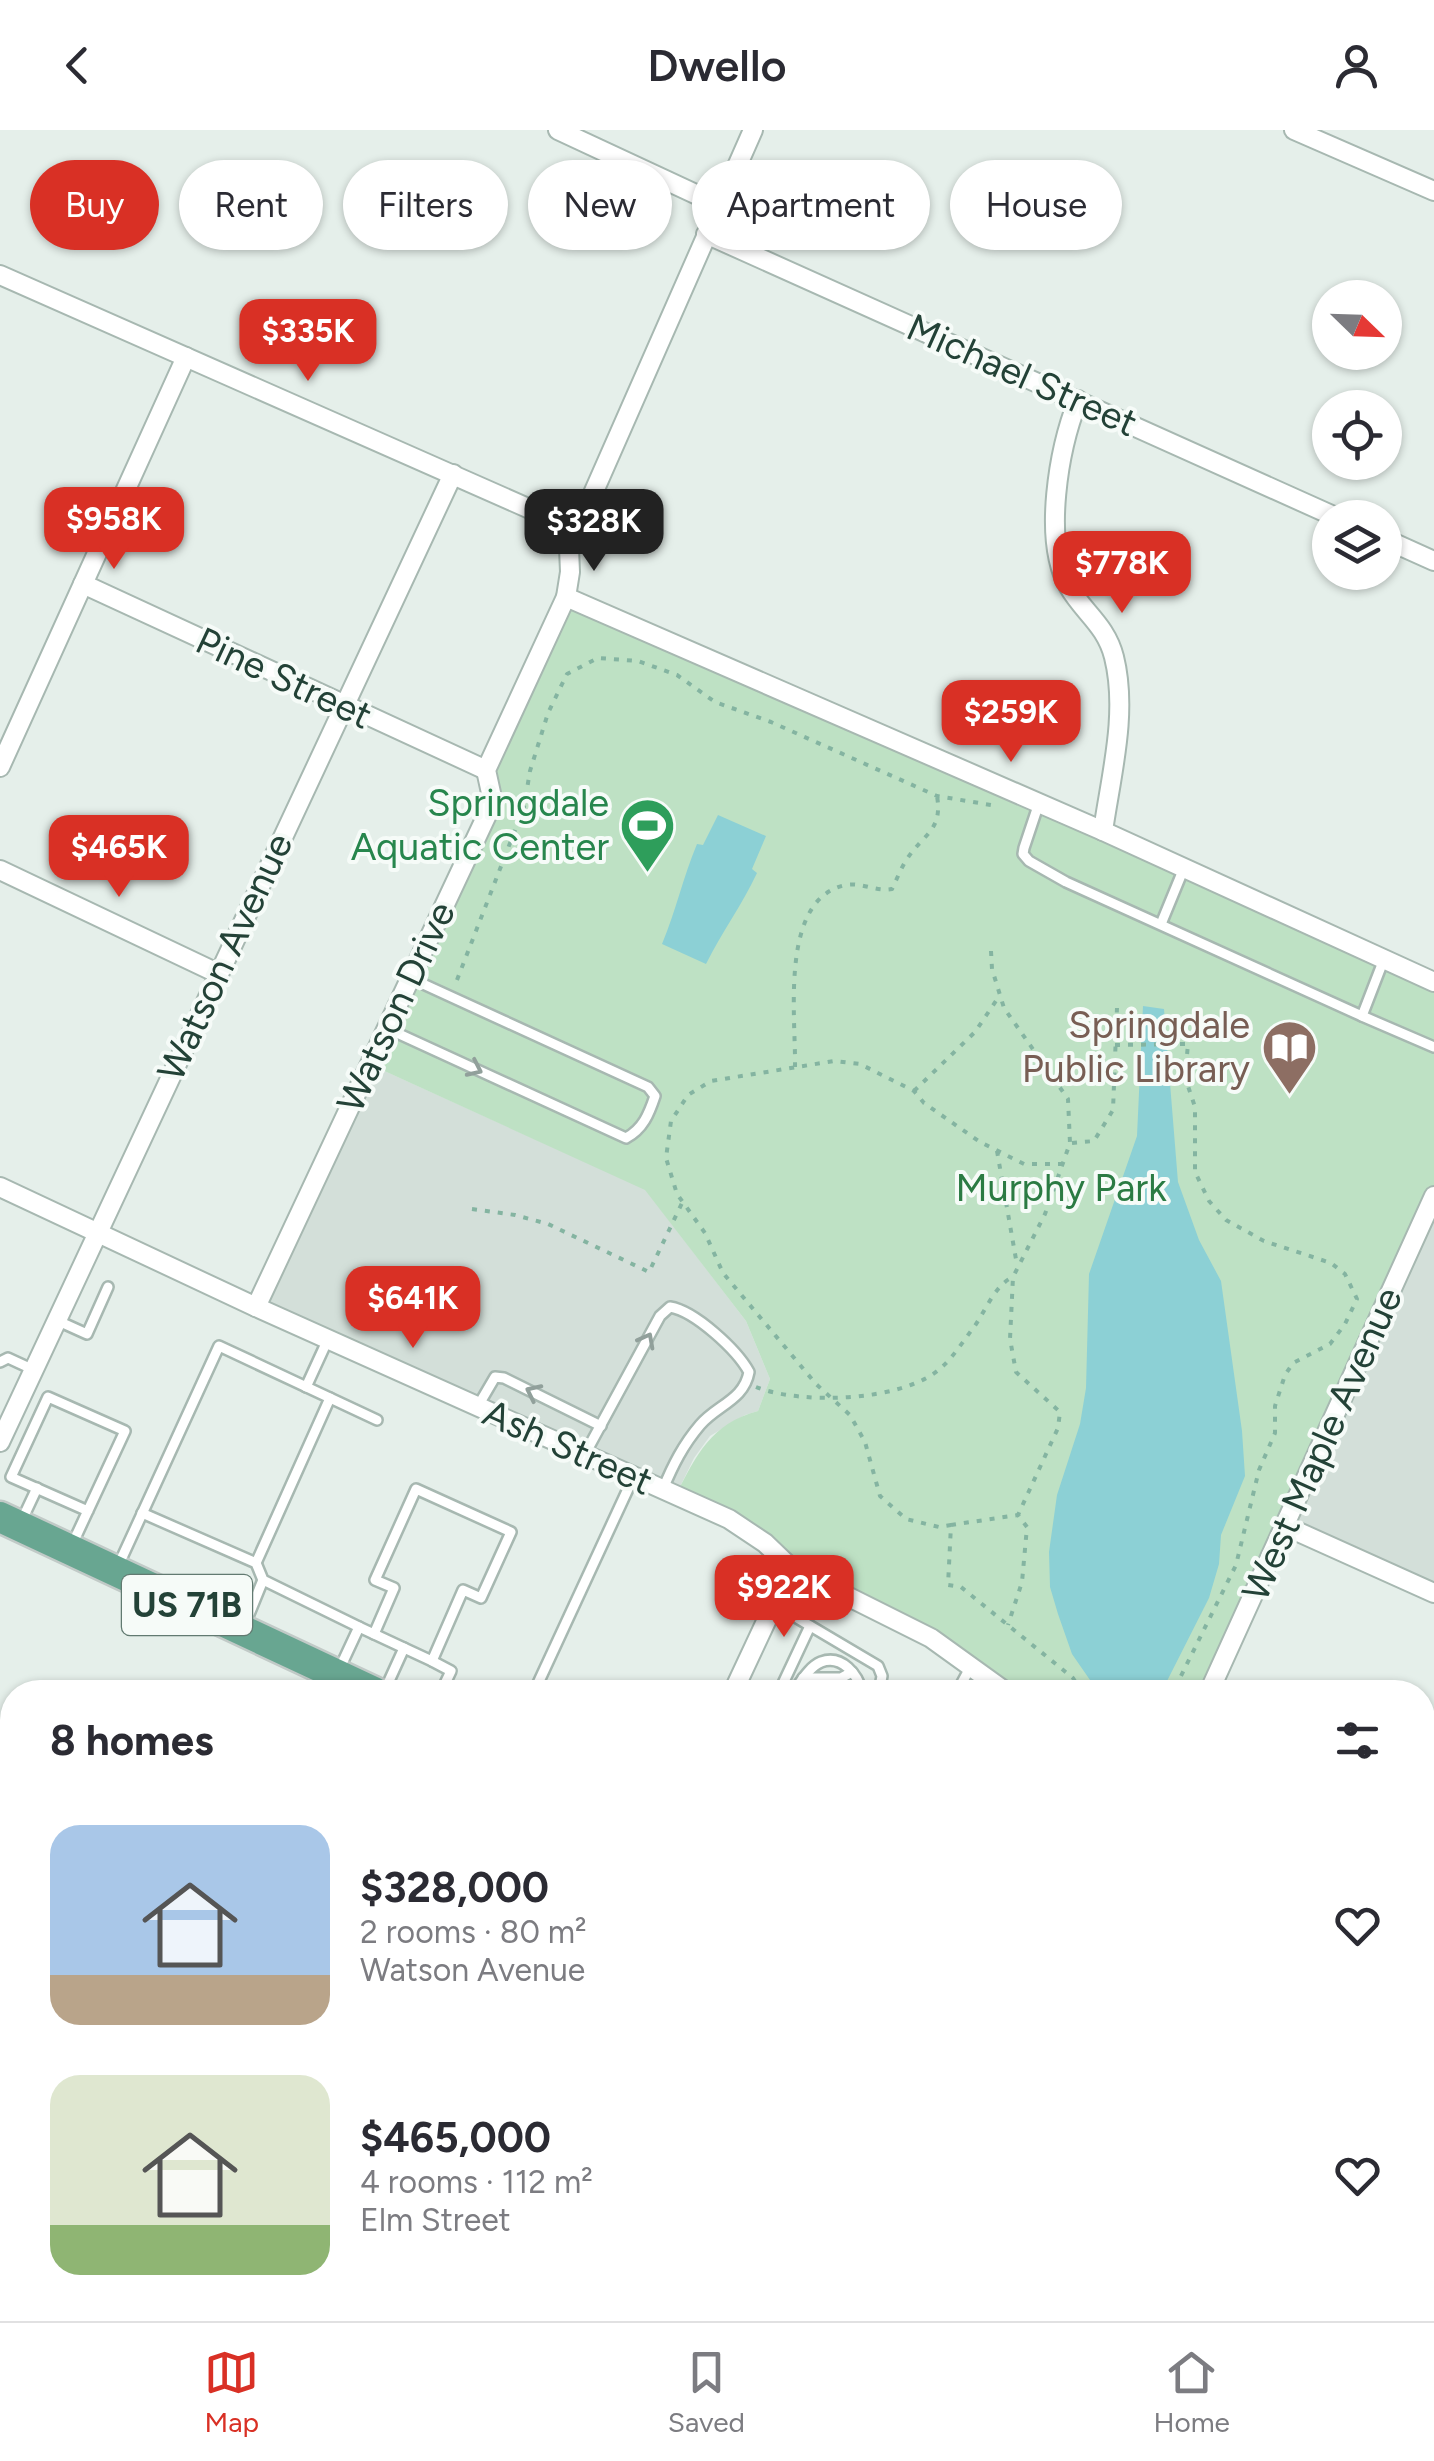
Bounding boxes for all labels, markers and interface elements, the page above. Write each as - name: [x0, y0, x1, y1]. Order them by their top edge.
- icon: back: [50, 38, 105, 93]
- text: Dwello: [647, 38, 787, 92]
- icon: person: [1329, 38, 1384, 93]
- chip: Buy: [30, 160, 159, 250]
- chip: Rent: [179, 160, 323, 250]
- chip: Filters: [343, 160, 508, 250]
- chip: New: [528, 160, 672, 250]
- chip: Apartment: [692, 160, 930, 250]
- chip: House: [950, 160, 1122, 250]
- north arrow: [1312, 280, 1402, 370]
- map controls: [1312, 280, 1402, 590]
- pin: $335K: [238, 299, 378, 384]
- street label: Michael Street: [900, 304, 1144, 446]
- text: $335K: [261, 312, 355, 350]
- button: locate: [1312, 390, 1402, 480]
- pin: $958K: [44, 487, 184, 572]
- pin: $328K: [524, 489, 664, 574]
- text: $958K: [66, 500, 162, 538]
- button: layers: [1312, 500, 1402, 590]
- text: $328K: [547, 502, 641, 540]
- pin: $778K: [1052, 531, 1192, 616]
- text: $778K: [1075, 544, 1169, 582]
- street label: Pine Street: [189, 617, 379, 739]
- pin: $259K: [941, 680, 1081, 765]
- text: $259K: [964, 693, 1058, 731]
- place label: Springdale Aquatic Center: [351, 780, 609, 870]
- sports icon: Springdale Aquatic Center: [618, 795, 678, 874]
- pin: $465K: [49, 815, 189, 900]
- street label: Watson Avenue: [148, 826, 302, 1088]
- text: $465K: [71, 828, 167, 866]
- street label: Watson Drive: [327, 894, 465, 1120]
- place label: Springdale Public Library: [1022, 1002, 1250, 1092]
- library icon: Springdale Public Library: [1259, 1017, 1319, 1096]
- one-way arrow: [465, 1056, 483, 1076]
- park label: Murphy Park: [955, 1165, 1167, 1211]
- pin: $641K: [343, 1266, 483, 1351]
- text: $641K: [367, 1279, 459, 1317]
- street label: West Maple Avenue: [1232, 1280, 1412, 1608]
- one-way arrow: [635, 1333, 655, 1351]
- one-way arrow: [525, 1385, 543, 1405]
- street label: Ash Street: [476, 1389, 660, 1505]
- pin: $922K: [714, 1555, 854, 1640]
- text: $922K: [737, 1568, 831, 1606]
- road number: US 71B: [122, 1575, 252, 1635]
- icon: filters: [1330, 1713, 1385, 1768]
- text: 8 homes: [50, 1715, 214, 1766]
- text: $328,000: [360, 1862, 549, 1913]
- icon: home: [130, 1865, 250, 1985]
- icon: heart: [1330, 1898, 1385, 1953]
- text: 2 rooms · 80 m²: [360, 1913, 587, 1951]
- text: Watson Avenue: [360, 1951, 585, 1989]
- text: $465,000: [360, 2112, 551, 2163]
- icon: home: [130, 2115, 250, 2235]
- icon: heart: [1330, 2148, 1385, 2203]
- text: 4 rooms · 112 m²: [360, 2163, 593, 2201]
- text: Elm Street: [360, 2201, 511, 2239]
- tab: Map: [204, 2345, 259, 2439]
- tab: Saved: [668, 2345, 745, 2439]
- tab: Home: [1153, 2345, 1230, 2439]

